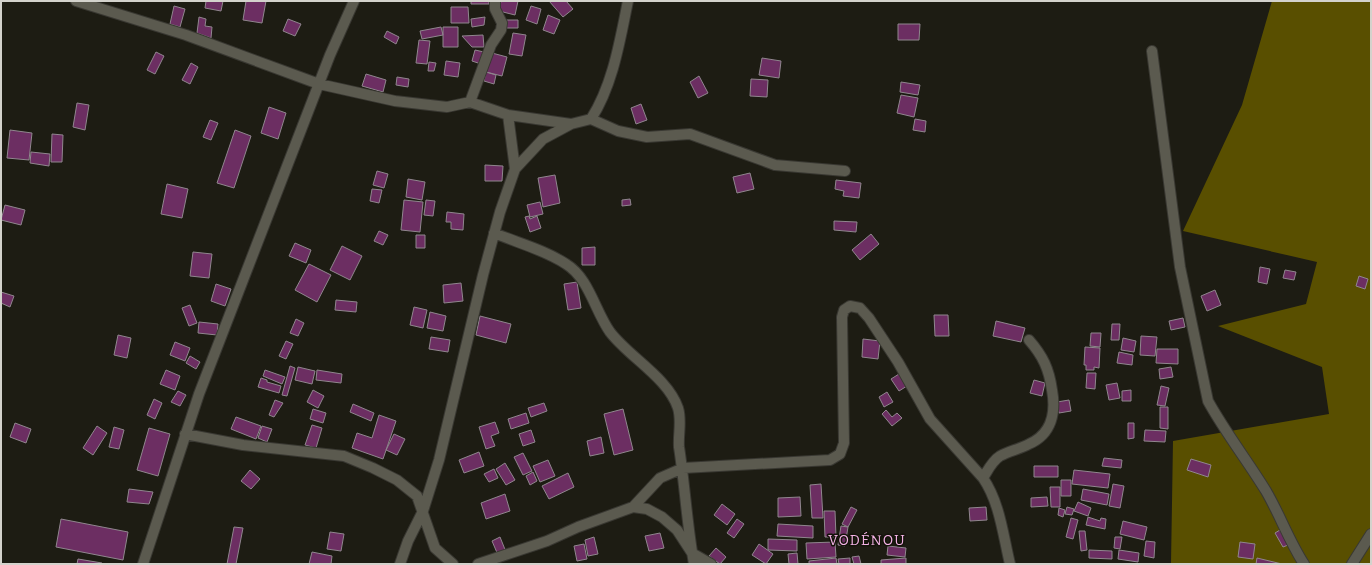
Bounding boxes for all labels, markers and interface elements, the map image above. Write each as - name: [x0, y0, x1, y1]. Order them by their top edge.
- district label: VODÉNOU: [828, 531, 906, 549]

